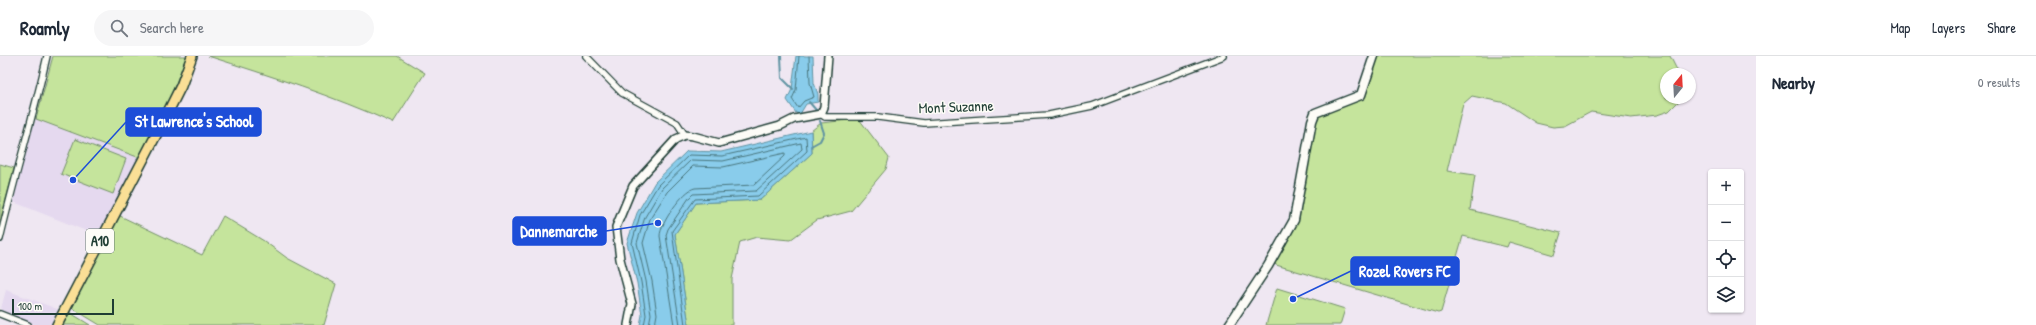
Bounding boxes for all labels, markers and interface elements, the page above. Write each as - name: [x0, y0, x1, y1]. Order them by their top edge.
- search box: [94, 10, 374, 46]
- text: Roamly: [20, 15, 70, 41]
- icon: search: [108, 17, 130, 39]
- text: Search here: [140, 17, 204, 38]
- text: Map: [1890, 18, 1910, 37]
- text: Layers: [1932, 18, 1965, 37]
- text: Share: [1987, 18, 2016, 37]
- north arrow: [1660, 68, 1696, 104]
- text: Nearby: [1772, 71, 1815, 94]
- text: 0 results: [1978, 73, 2020, 91]
- street label: Mont Suzanne: [918, 95, 994, 118]
- callout: St Lawrence's School: [126, 108, 261, 136]
- text: St Lawrence's School: [135, 110, 254, 132]
- map controls: [1708, 169, 1744, 313]
- button: +: [1708, 169, 1744, 205]
- button: −: [1708, 205, 1744, 241]
- callout: Dannemarche: [513, 217, 606, 245]
- text: Dannemarche: [520, 220, 598, 242]
- road number: A10: [86, 229, 114, 253]
- button: locate: [1708, 241, 1744, 277]
- callout: Rozel Rovers FC: [1351, 257, 1459, 285]
- text: Rozel Rovers FC: [1359, 260, 1451, 282]
- button: layers: [1708, 277, 1744, 313]
- scale bar: [12, 297, 114, 316]
- text: 100 m: [18, 299, 42, 313]

